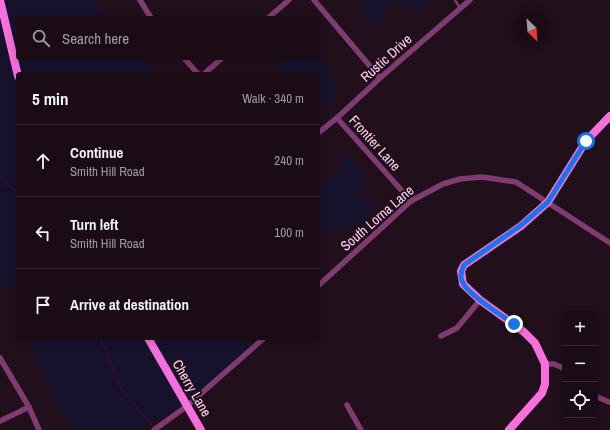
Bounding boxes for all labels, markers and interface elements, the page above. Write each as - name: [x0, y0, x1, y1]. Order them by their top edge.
- north arrow: [514, 12, 550, 48]
- search box: [16, 16, 320, 60]
- icon: search: [30, 27, 52, 49]
- text: Search here: [62, 28, 129, 49]
- street label: Rustic Drive: [357, 30, 415, 86]
- text: 5 min: [32, 87, 68, 110]
- text: Walk · 340 m: [242, 90, 304, 107]
- street label: Frontier Lane: [345, 111, 405, 175]
- route start: [577, 132, 595, 150]
- text: Continue: [70, 142, 123, 163]
- icon: ahead: [32, 150, 54, 172]
- text: 240 m: [274, 152, 304, 169]
- text: Smith Hill Road: [70, 163, 145, 180]
- street label: South Lorna Lane: [337, 181, 417, 255]
- text: Turn left: [70, 214, 118, 235]
- icon: left: [32, 222, 54, 244]
- text: 100 m: [274, 224, 304, 241]
- text: Smith Hill Road: [70, 235, 145, 252]
- icon: arrive: [32, 294, 54, 316]
- text: Arrive at destination: [70, 294, 189, 315]
- map controls: [562, 310, 598, 418]
- button: +: [562, 310, 598, 346]
- route end: [505, 315, 523, 333]
- button: −: [562, 346, 598, 382]
- street label: Cherry Lane: [168, 356, 216, 420]
- button: locate: [562, 382, 598, 418]

